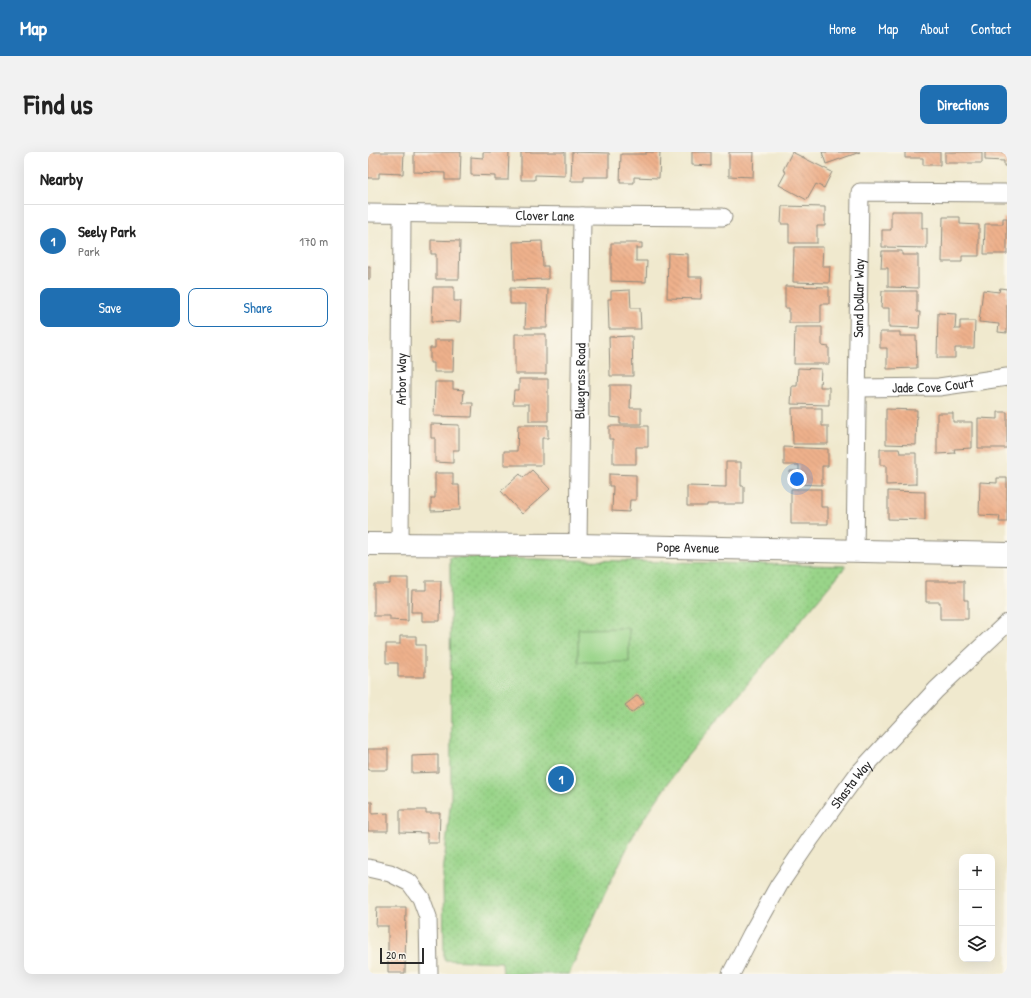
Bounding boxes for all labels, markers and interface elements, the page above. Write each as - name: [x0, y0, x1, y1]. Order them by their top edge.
- text: Map: [20, 15, 47, 41]
- text: Home: [829, 19, 856, 38]
- text: Map: [878, 19, 898, 38]
- text: About: [920, 19, 949, 38]
- text: Contact: [971, 19, 1011, 38]
- text: Find us: [24, 85, 93, 123]
- button: Directions: [920, 85, 1007, 124]
- text: Nearby: [40, 167, 83, 190]
- street label: Clover Lane: [515, 205, 575, 225]
- text: Seely Park: [78, 221, 136, 242]
- text: 1: [51, 232, 55, 250]
- text: 170 m: [299, 232, 328, 250]
- text: Park: [78, 242, 100, 260]
- street label: Sand Dollar Way: [848, 258, 869, 338]
- button: Save: [40, 288, 180, 327]
- button: Share: [188, 288, 328, 327]
- street label: Bluegrass Road: [570, 342, 590, 419]
- street label: Arbor Way: [391, 353, 411, 405]
- street label: Jade Cove Court: [892, 372, 975, 397]
- your location: [787, 469, 807, 489]
- street label: Pope Avenue: [656, 537, 720, 557]
- street label: Shasta Way: [826, 755, 876, 812]
- pin: 1: [548, 764, 574, 794]
- map controls: [959, 854, 995, 962]
- button: +: [959, 854, 995, 890]
- button: −: [959, 890, 995, 926]
- button: layers: [959, 926, 995, 962]
- scale bar: [380, 946, 424, 965]
- text: 20 m: [386, 948, 406, 962]

